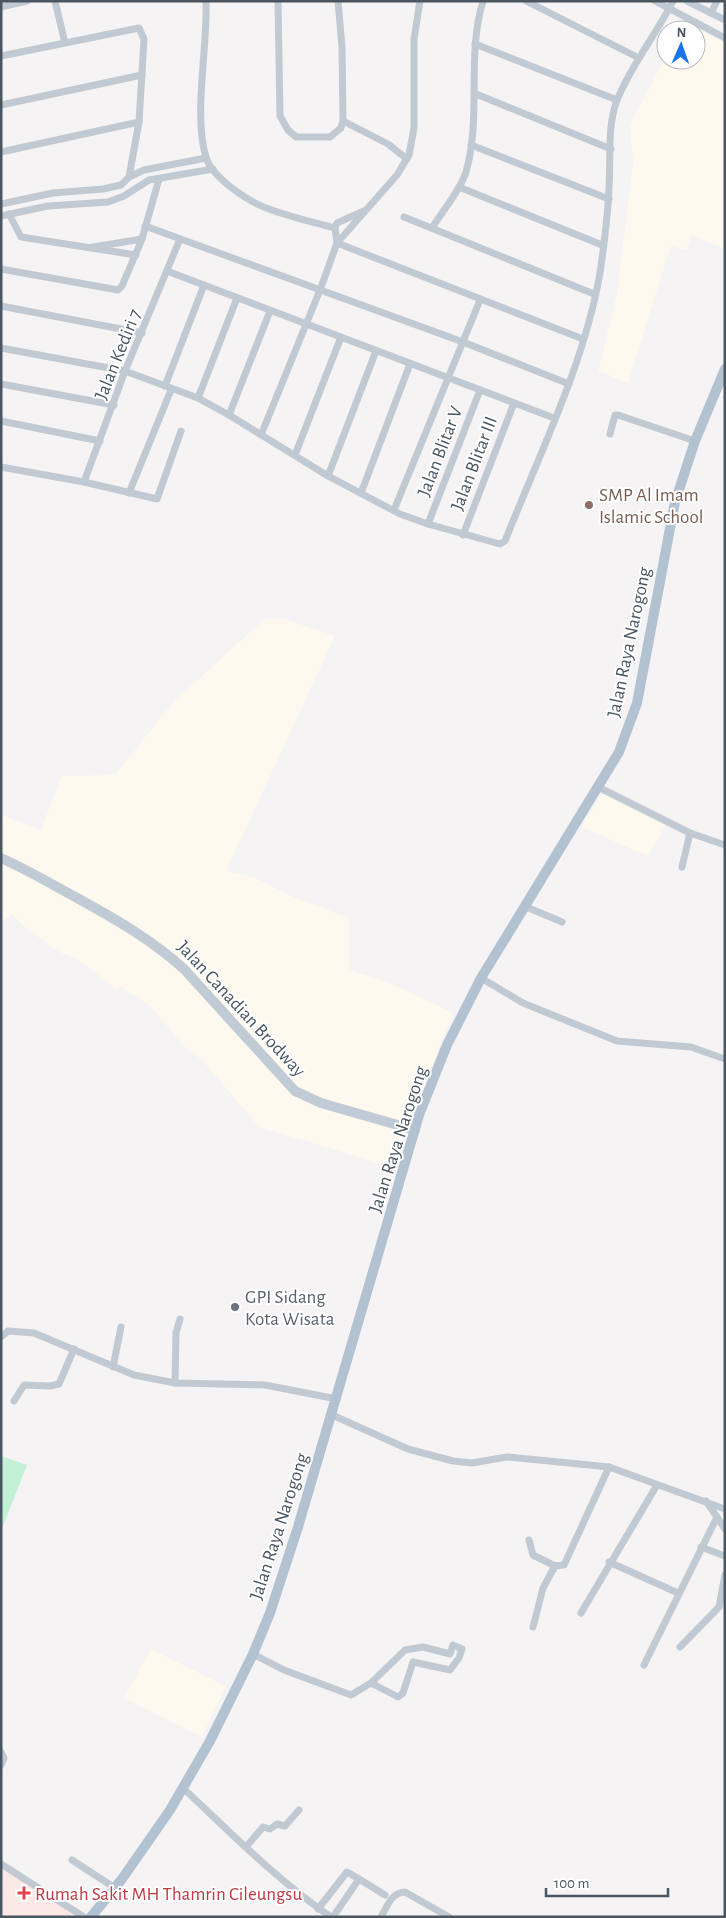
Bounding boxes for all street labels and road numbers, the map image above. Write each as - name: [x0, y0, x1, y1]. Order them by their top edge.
- street label: Jalan Kediri 7: [92, 307, 145, 402]
- street label: Jalan Blitar V: [415, 404, 466, 499]
- street label: Jalan Blitar III: [448, 414, 501, 513]
- street label: Jalan Raya Narogong: [604, 565, 655, 719]
- street label: Jalan Canadian Brodway: [173, 937, 309, 1081]
- street label: Jalan Raya Narogong: [366, 1063, 431, 1215]
- street label: Jalan Raya Narogong: [247, 1450, 312, 1602]

